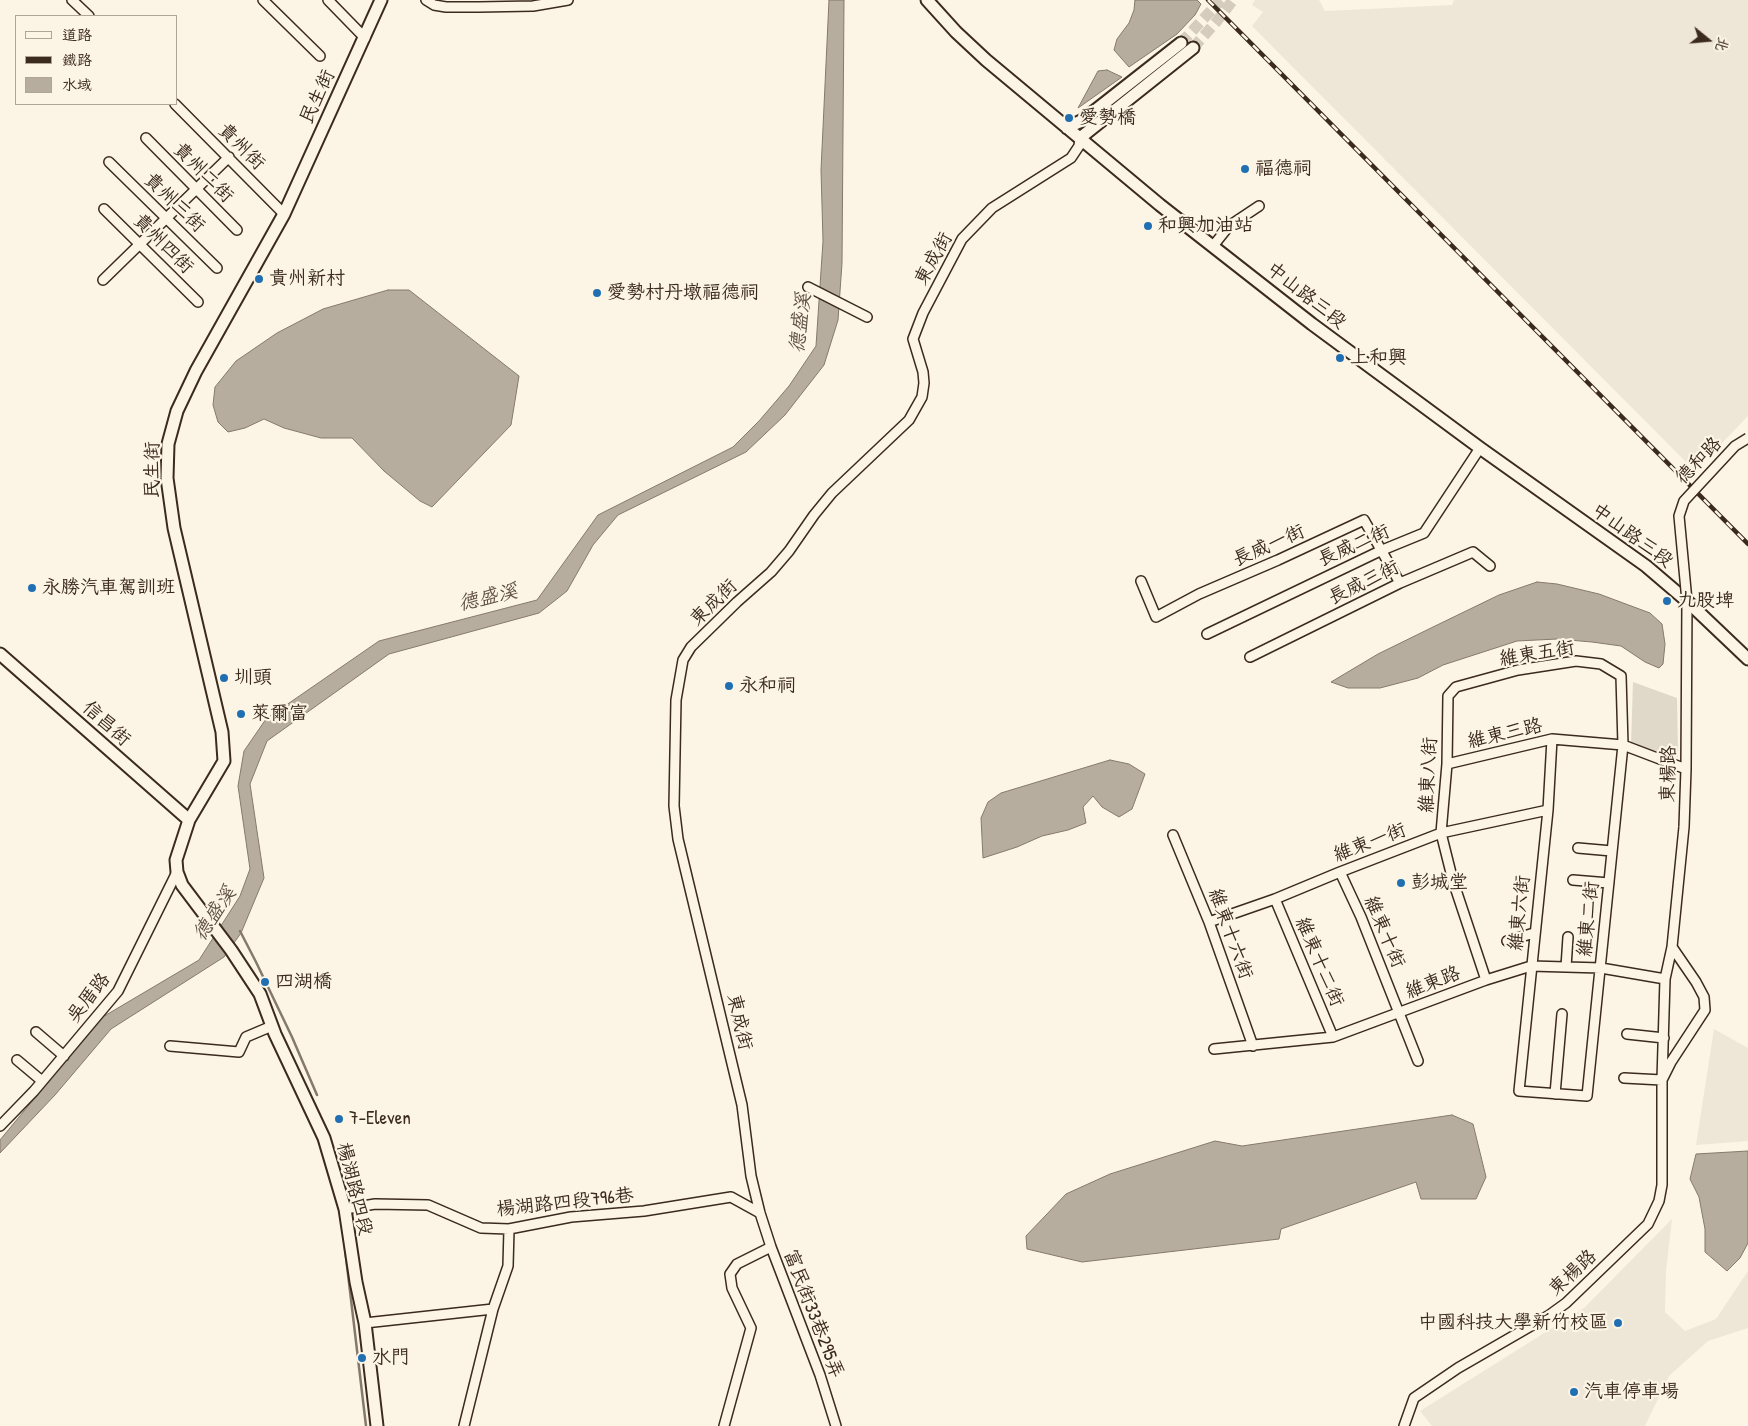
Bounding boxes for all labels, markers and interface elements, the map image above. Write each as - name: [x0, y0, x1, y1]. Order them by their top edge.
- legend: [15, 15, 178, 105]
- north arrow: [1683, 15, 1733, 65]
- text: 道路: [62, 24, 92, 45]
- text: 北: [1712, 35, 1734, 54]
- text: 鐵路: [62, 49, 92, 70]
- street label: 民生街: [296, 66, 340, 128]
- text: 水域: [62, 74, 92, 95]
- place label: 愛勢橋: [1079, 107, 1136, 129]
- marker: 愛勢橋: [1063, 112, 1075, 124]
- street label: 貴州街: [213, 119, 269, 175]
- street label: 貴州二街: [168, 138, 238, 208]
- place label: 福德祠: [1255, 158, 1312, 180]
- marker: 福德祠: [1239, 163, 1251, 175]
- street label: 貴州三街: [139, 168, 209, 238]
- street label: 貴州四街: [128, 209, 198, 279]
- place label: 和興加油站: [1158, 215, 1253, 237]
- marker: 和興加油站: [1142, 220, 1154, 232]
- street label: 東成街: [910, 229, 958, 289]
- street label: 中山路三段: [1262, 258, 1350, 334]
- place label: 貴州新村: [269, 268, 345, 290]
- marker: 貴州新村: [253, 273, 265, 285]
- place label: 愛勢村丹墩福德祠: [607, 282, 759, 304]
- marker: 愛勢村丹墩福德祠: [591, 287, 603, 299]
- water label: 德盛溪: [785, 292, 817, 354]
- place label: 上和興: [1350, 347, 1407, 369]
- marker: 上和興: [1334, 352, 1346, 364]
- street label: 德和路: [1671, 433, 1727, 489]
- street label: 民生街: [142, 442, 164, 498]
- street label: 中山路三段: [1587, 499, 1677, 573]
- street label: 長威一街: [1230, 520, 1308, 572]
- street label: 長威二街: [1315, 520, 1393, 572]
- street label: 長威三街: [1325, 556, 1403, 610]
- street label: 東成街: [686, 575, 742, 631]
- place label: 永勝汽車駕訓班: [42, 577, 175, 599]
- water label: 德盛溪: [456, 580, 520, 616]
- marker: 永勝汽車駕訓班: [26, 582, 38, 594]
- place label: 九股埤: [1677, 590, 1734, 612]
- marker: 九股埤: [1661, 595, 1673, 607]
- street label: 維東五街: [1498, 637, 1576, 671]
- place label: 圳頭: [234, 667, 272, 689]
- marker: 圳頭: [218, 672, 230, 684]
- place label: 永和祠: [739, 675, 796, 697]
- marker: 永和祠: [723, 680, 735, 692]
- street label: 信昌街: [77, 696, 135, 752]
- place label: 萊爾富: [251, 703, 308, 725]
- marker: 萊爾富: [235, 708, 247, 720]
- street label: 維東三路: [1465, 714, 1545, 754]
- street label: 維東八街: [1416, 736, 1442, 814]
- street label: 東楊路: [1657, 745, 1681, 803]
- street label: 維東一街: [1330, 819, 1410, 867]
- place label: 彭城堂: [1411, 872, 1468, 894]
- street label: 維東六街: [1505, 874, 1535, 952]
- marker: 彭城堂: [1395, 877, 1407, 889]
- street label: 維東二街: [1574, 880, 1604, 958]
- water label: 德盛溪: [188, 882, 242, 946]
- street label: 維東十六街: [1203, 885, 1257, 983]
- street label: 維東十街: [1359, 893, 1409, 971]
- street label: 維東十二街: [1290, 914, 1348, 1010]
- street label: 維東路: [1402, 962, 1464, 1004]
- street label: 吳厝路: [62, 969, 116, 1027]
- place label: 四湖橋: [275, 971, 332, 993]
- marker: 四湖橋: [259, 976, 271, 988]
- street label: 東成街: [721, 992, 757, 1052]
- place label: 7-Eleven: [349, 1108, 411, 1130]
- marker: 7-Eleven: [333, 1113, 345, 1125]
- street label: 楊湖路四段: [331, 1140, 377, 1238]
- street label: 楊湖路四段796巷: [495, 1184, 635, 1222]
- street label: 東楊路: [1544, 1245, 1602, 1301]
- street label: 富民街33巷295弄: [778, 1246, 848, 1382]
- place label: 中國科技大學新竹校區: [1418, 1312, 1608, 1334]
- marker: 中國科技大學新竹校區: [1612, 1317, 1624, 1329]
- place label: 水門: [372, 1347, 410, 1369]
- marker: 水門: [356, 1352, 368, 1364]
- place label: 汽車停車場: [1584, 1381, 1679, 1403]
- marker: 汽車停車場: [1568, 1386, 1580, 1398]

